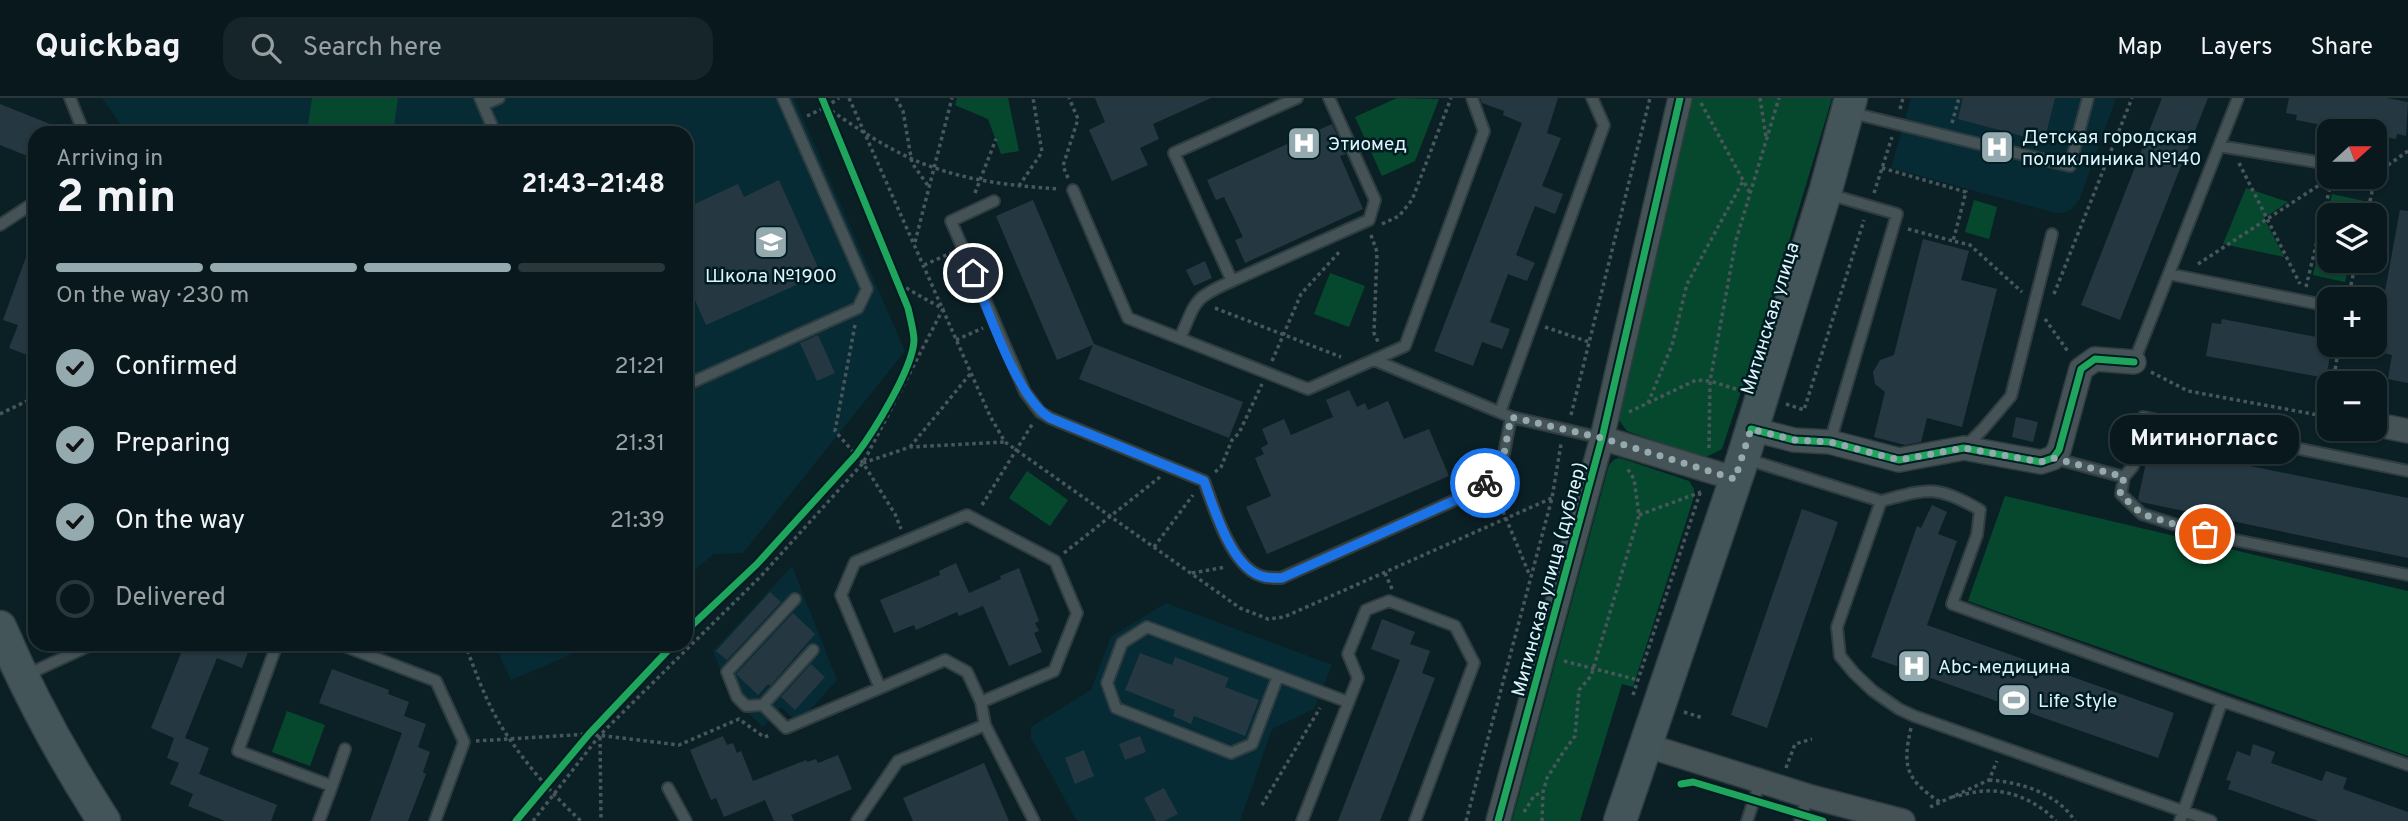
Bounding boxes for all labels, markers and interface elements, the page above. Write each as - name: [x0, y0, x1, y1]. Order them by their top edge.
- search box: [223, 17, 713, 80]
- text: Quickbag: [35, 27, 181, 69]
- icon: search: [247, 29, 285, 67]
- text: Search here: [303, 32, 442, 65]
- text: Map: [2117, 33, 2162, 63]
- text: Layers: [2200, 33, 2272, 63]
- text: Share: [2310, 33, 2373, 63]
- north arrow: [2317, 119, 2387, 189]
- map controls: [2317, 119, 2387, 441]
- hospital icon: Этиомед: [1285, 124, 1323, 162]
- place label: Детская городская поликлиника №140: [2022, 126, 2202, 172]
- hospital icon: Детская городская поликлиника №140: [1978, 128, 2016, 166]
- place label: Этиомед: [1328, 133, 1407, 157]
- text: Arriving in: [56, 145, 163, 174]
- text: 21:43–21:48: [522, 169, 665, 202]
- text: 2 min: [56, 170, 176, 229]
- button: layers: [2317, 203, 2387, 273]
- school or university icon: Школа №1900: [752, 223, 790, 261]
- street label: Митинская улица: [1736, 239, 1806, 398]
- pin: [943, 243, 1003, 303]
- icon: home: [954, 254, 992, 292]
- place label: Школа №1900: [705, 265, 837, 289]
- text: On the way · 230 m: [56, 282, 249, 311]
- button: +: [2317, 287, 2387, 357]
- icon: check: [56, 349, 94, 387]
- text: Confirmed: [115, 351, 238, 384]
- text: 21:21: [615, 353, 665, 382]
- button: −: [2317, 371, 2387, 441]
- callout: Митиногласс: [2110, 415, 2300, 464]
- text: Митиногласс: [2130, 425, 2279, 454]
- icon: check: [56, 426, 94, 464]
- text: Preparing: [115, 428, 230, 461]
- text: 21:31: [615, 430, 665, 459]
- courier: [1450, 448, 1520, 518]
- street label: Митинская улица (дублер): [1507, 460, 1593, 699]
- icon: bike: [1466, 464, 1504, 502]
- icon: check: [56, 503, 94, 541]
- pin: [2175, 504, 2235, 564]
- text: On the way: [115, 505, 245, 538]
- text: 21:39: [610, 507, 665, 536]
- icon: bag: [2186, 515, 2224, 553]
- text: Delivered: [115, 582, 226, 615]
- hospital icon: Abc-медицина: [1895, 647, 1933, 685]
- place label: Abc-медицина: [1938, 656, 2070, 680]
- sports icon: Life Style: [1995, 681, 2033, 719]
- place label: Life Style: [2038, 690, 2117, 714]

